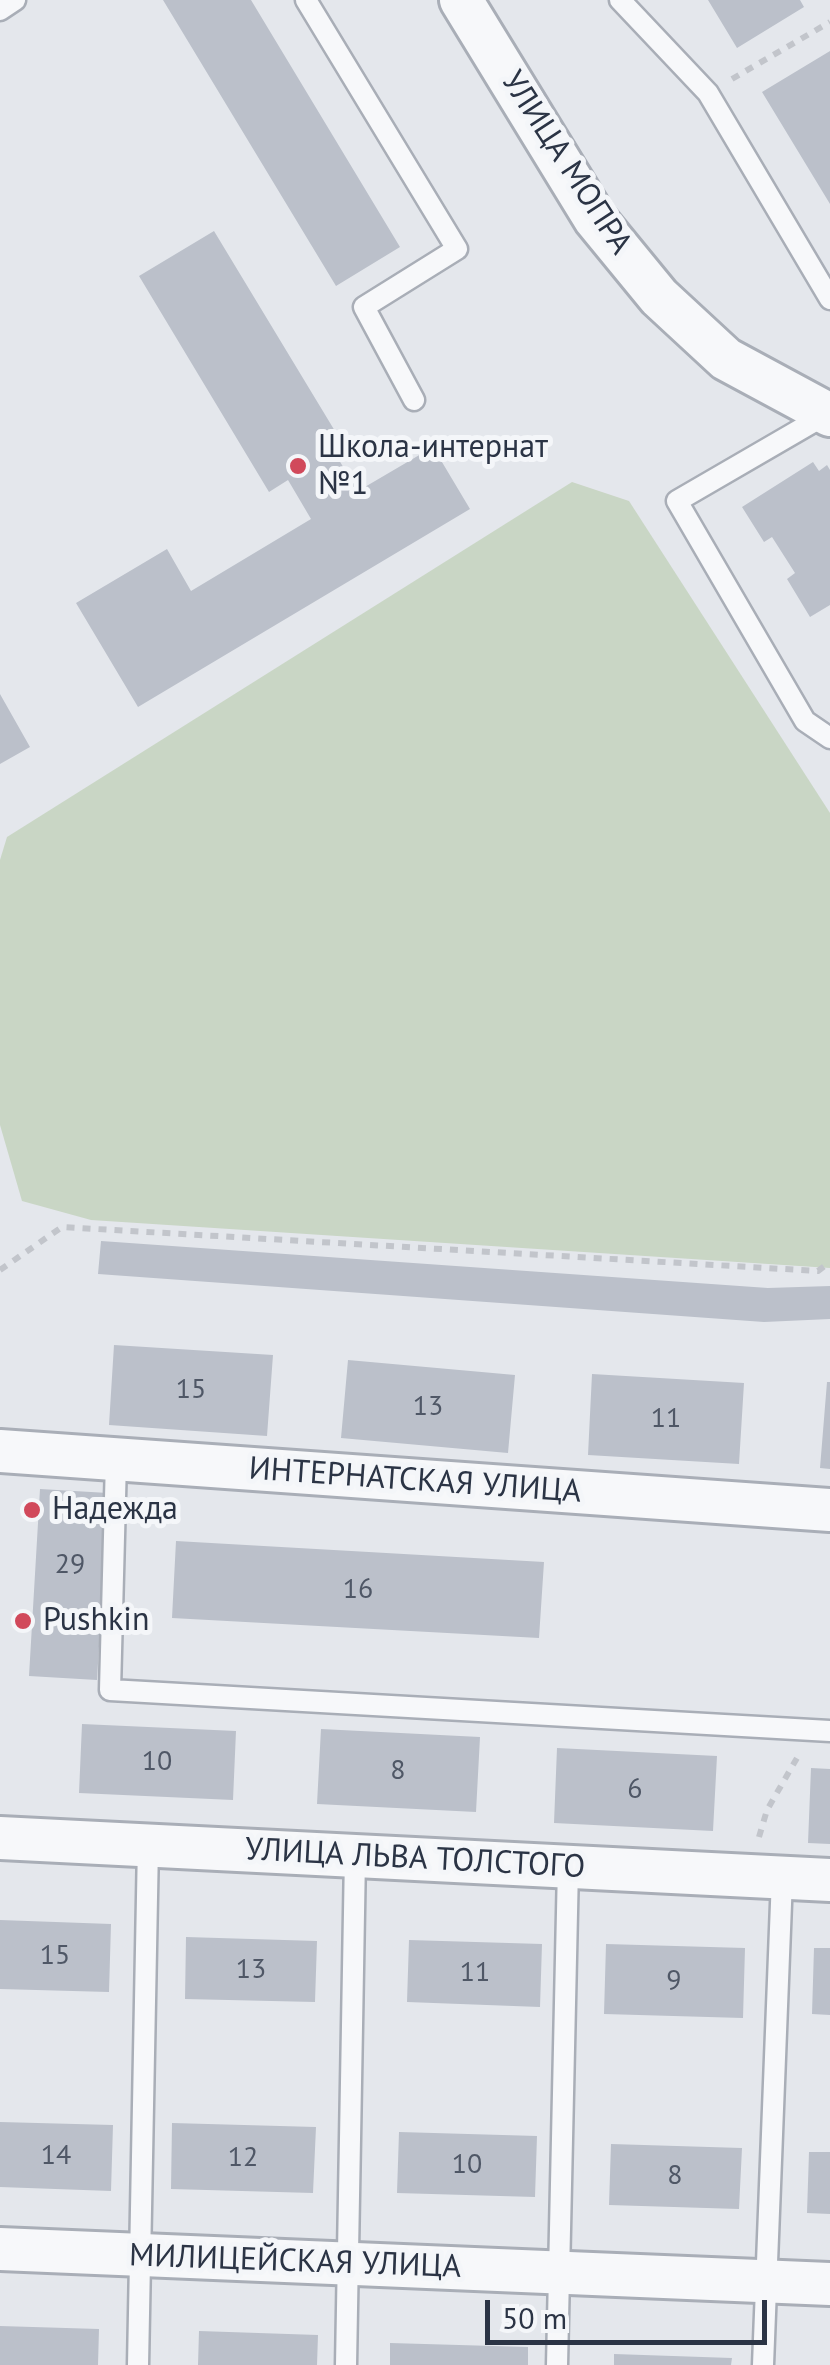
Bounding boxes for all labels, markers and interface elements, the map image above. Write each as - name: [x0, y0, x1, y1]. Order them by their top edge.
- street label: УЛИЦА МОПРА: [493, 64, 639, 262]
- place label: Школа-интернат №1: [318, 429, 548, 504]
- marker: Школа-интернат №1: [287, 455, 309, 477]
- house number: 15: [176, 1373, 206, 1407]
- house number: 13: [413, 1390, 443, 1424]
- house number: 11: [651, 1402, 681, 1436]
- street label: ИНТЕРНАТСКАЯ УЛИЦА: [248, 1450, 582, 1512]
- place label: Надежда: [52, 1491, 178, 1529]
- marker: Надежда: [21, 1499, 43, 1521]
- house number: 29: [55, 1548, 85, 1582]
- house number: 16: [343, 1573, 373, 1607]
- place label: Pushkin: [43, 1602, 149, 1640]
- marker: Pushkin: [12, 1610, 34, 1632]
- house number: 10: [142, 1745, 172, 1779]
- house number: 8: [390, 1754, 406, 1788]
- house number: 6: [627, 1773, 643, 1807]
- street label: УЛИЦА ЛЬВА ТОЛСТОГО: [244, 1831, 586, 1887]
- house number: 15: [40, 1939, 70, 1973]
- house number: 13: [236, 1953, 266, 1987]
- house number: 11: [460, 1956, 490, 1990]
- house number: 9: [666, 1964, 682, 1998]
- house number: 14: [41, 2139, 71, 2173]
- house number: 12: [228, 2141, 258, 2175]
- house number: 10: [452, 2148, 482, 2182]
- house number: 8: [667, 2159, 683, 2193]
- street label: МИЛИЦЕЙСКАЯ УЛИЦА: [128, 2237, 462, 2287]
- scale bar: [490, 2280, 772, 2342]
- text: 50 m: [502, 2298, 567, 2337]

